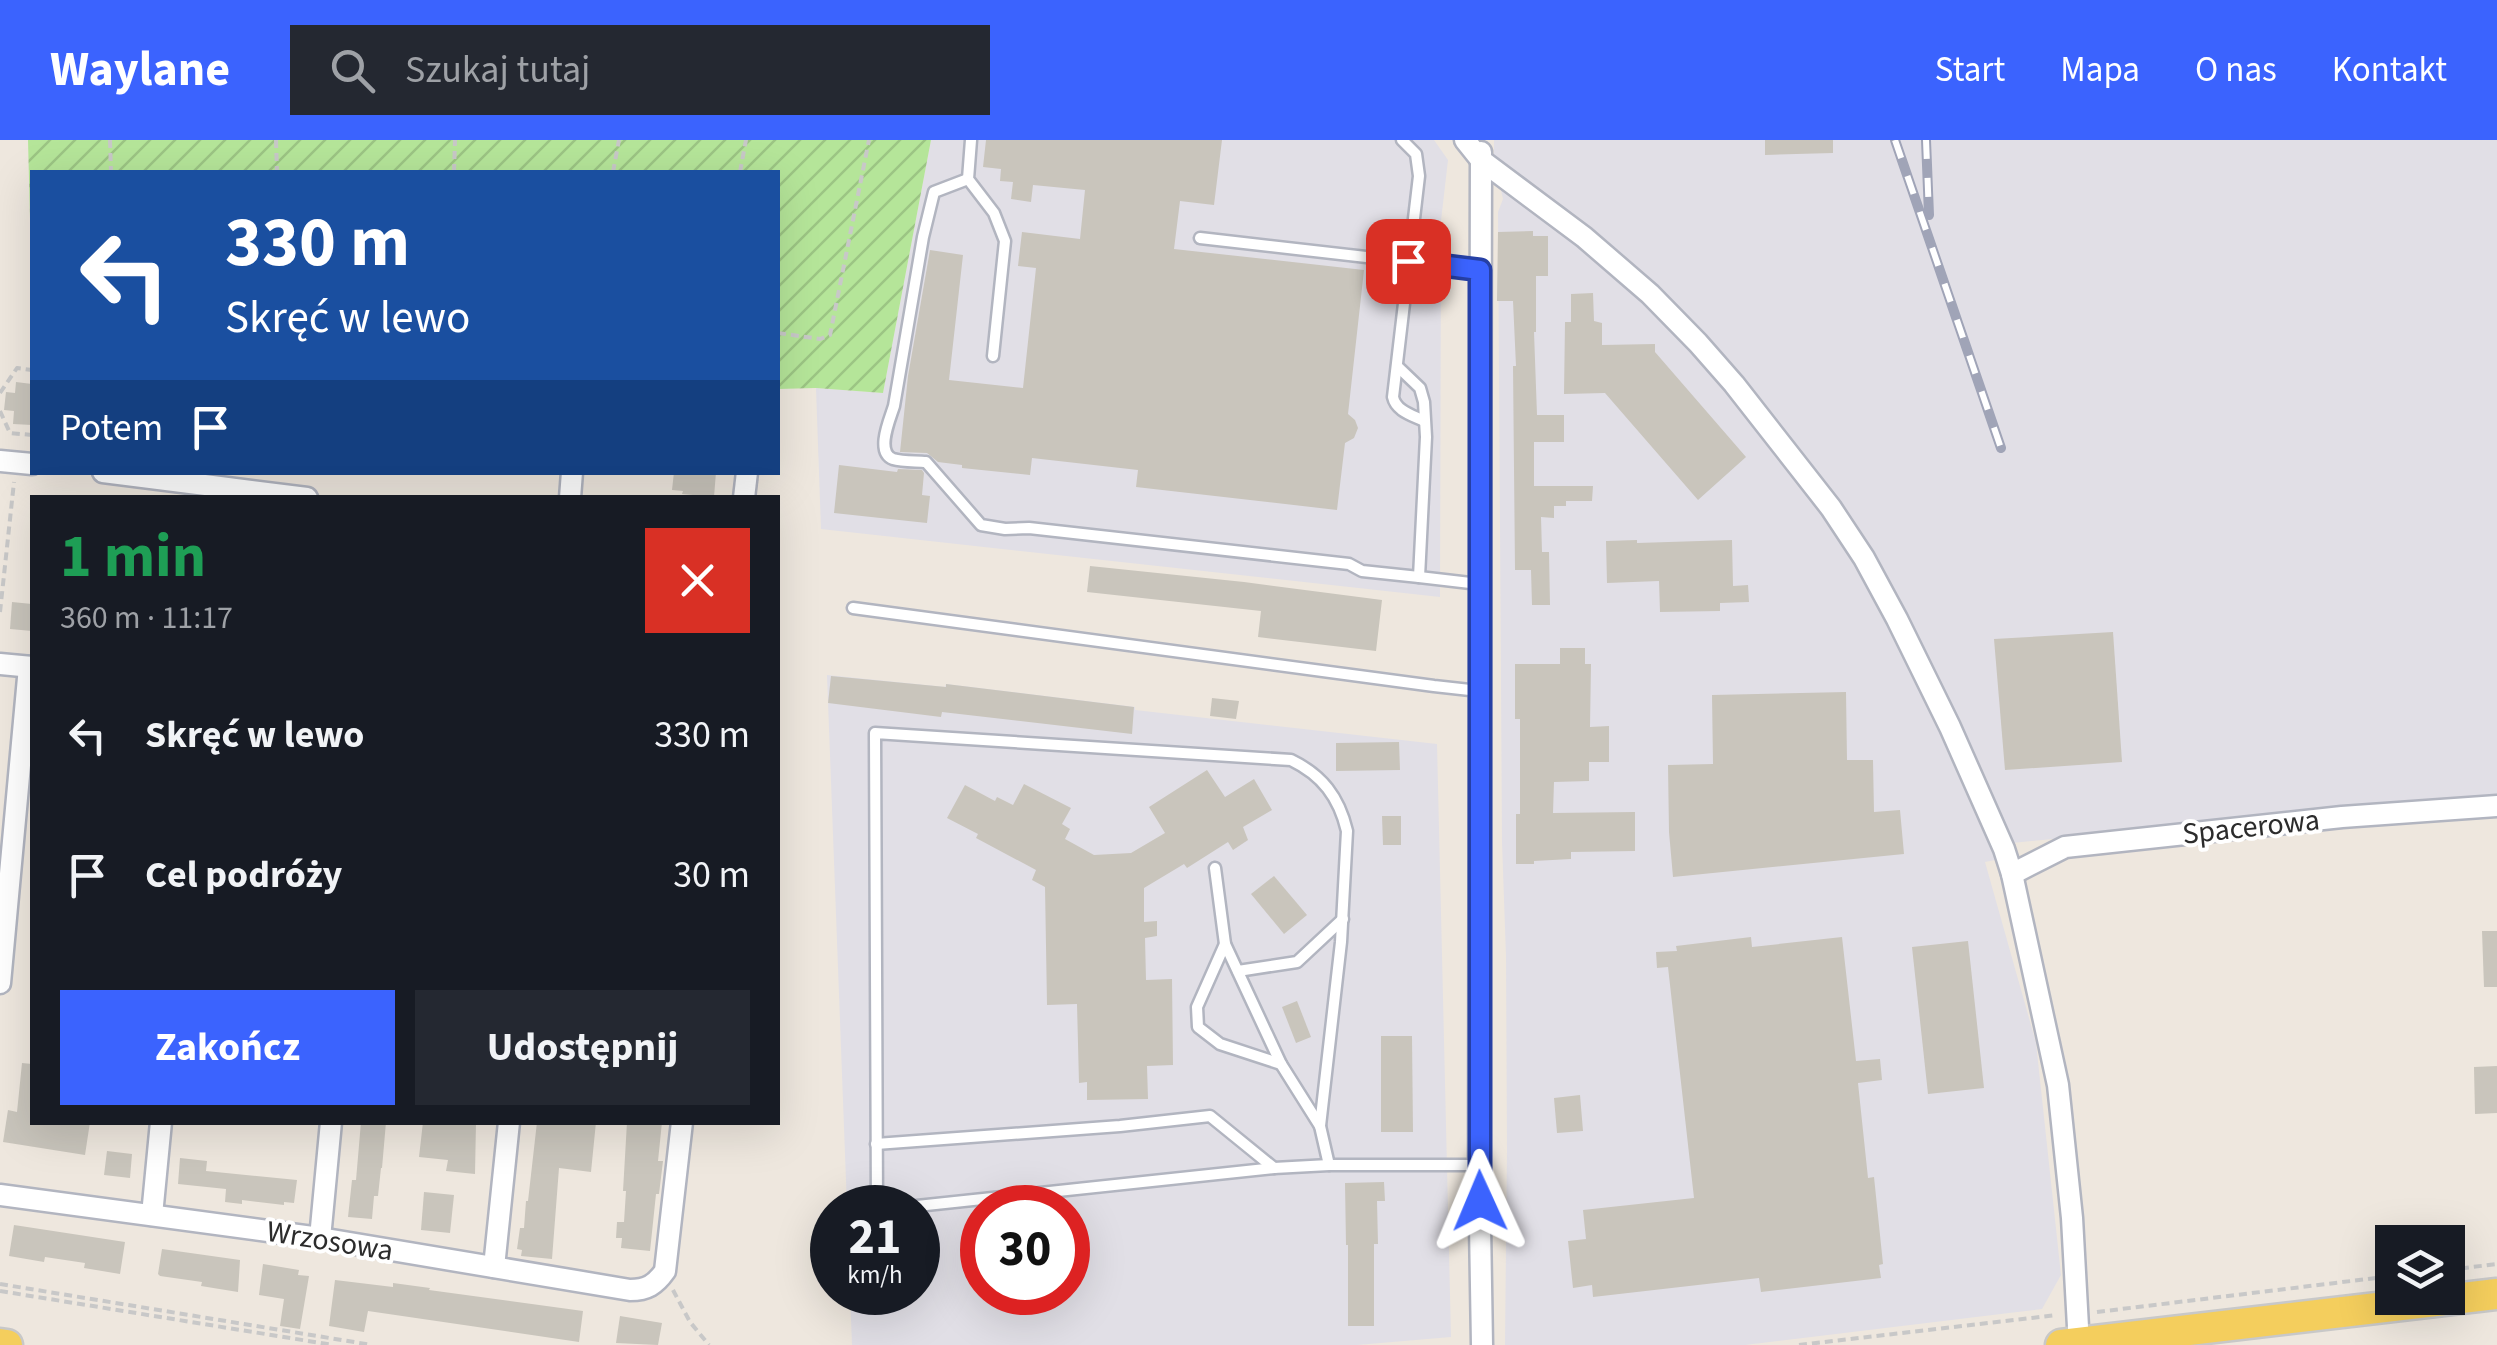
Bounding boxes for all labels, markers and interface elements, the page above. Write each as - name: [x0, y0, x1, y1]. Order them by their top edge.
- search box: [290, 25, 990, 115]
- text: Waylane: [50, 36, 230, 104]
- icon: search: [325, 43, 380, 98]
- text: Szukaj tutaj: [405, 43, 591, 97]
- text: Start: [1935, 45, 2005, 95]
- text: Mapa: [2060, 45, 2140, 95]
- text: O nas: [2195, 45, 2277, 95]
- text: Kontakt: [2332, 45, 2447, 95]
- text: 330 m: [225, 193, 410, 293]
- icon: left: [60, 210, 190, 340]
- pin: [1366, 219, 1451, 304]
- icon: arrive: [1381, 234, 1436, 289]
- text: Skręć w lewo: [225, 286, 470, 350]
- icon: arrive: [183, 400, 238, 455]
- text: Potem: [60, 401, 163, 455]
- text: 1 min: [60, 515, 206, 600]
- button: close: [645, 528, 750, 633]
- text: 360 m · 11:17: [60, 595, 233, 641]
- icon: left: [60, 708, 115, 763]
- text: Skręć w lewo: [145, 708, 364, 762]
- text: 330 m: [654, 708, 750, 762]
- street label: Spacerowa: [2180, 798, 2322, 856]
- icon: arrive: [60, 848, 115, 903]
- text: Cel podróży: [145, 848, 342, 902]
- text: 30 m: [673, 848, 750, 902]
- button: Zakończ: [60, 990, 395, 1105]
- button: Udostępnij: [415, 990, 750, 1105]
- position arrow: [1428, 1149, 1532, 1253]
- speed limit sign: 30: [960, 1185, 1090, 1315]
- text: 21: [849, 1202, 901, 1273]
- street label: Wrzosowa: [264, 1210, 396, 1272]
- map controls: [2375, 1225, 2465, 1315]
- button: layers: [2375, 1225, 2465, 1315]
- text: km/h: [847, 1257, 903, 1293]

